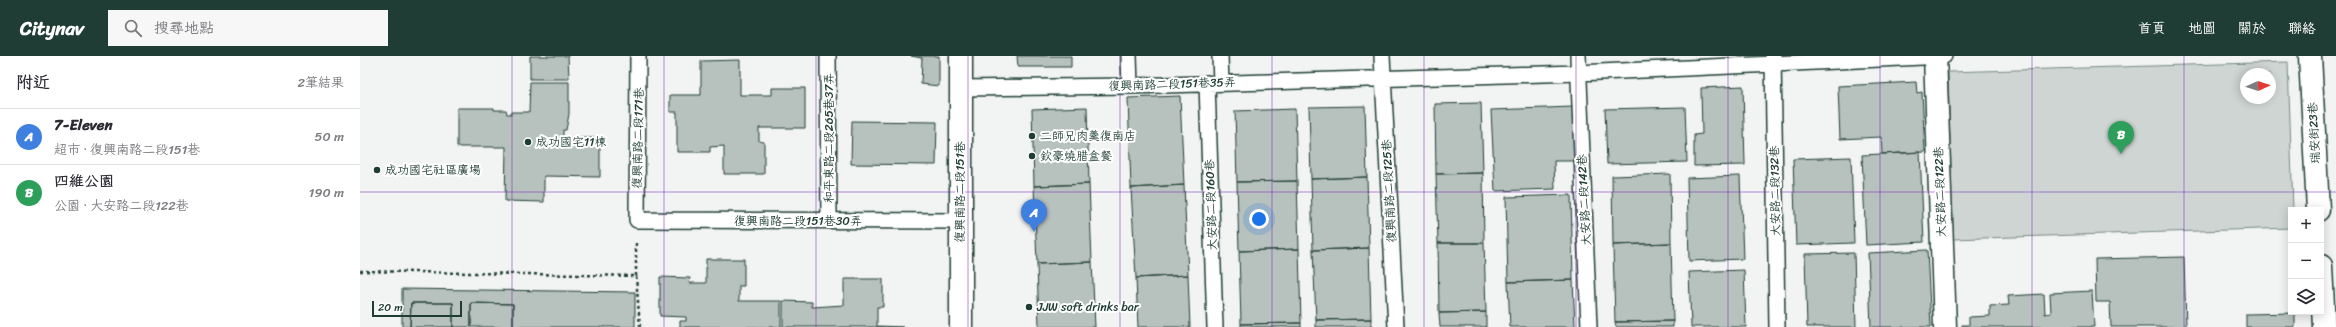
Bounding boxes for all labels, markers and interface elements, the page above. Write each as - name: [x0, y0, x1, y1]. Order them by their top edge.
- search box: [108, 10, 388, 46]
- text: Citynav: [20, 12, 84, 45]
- text: 搜尋地點: [154, 15, 214, 41]
- text: 首頁: [2138, 16, 2166, 41]
- text: 地圖: [2188, 16, 2216, 41]
- text: 關於: [2238, 16, 2266, 41]
- text: 聯絡: [2288, 16, 2316, 41]
- icon: search: [122, 17, 144, 39]
- text: 附近: [16, 67, 50, 97]
- north arrow: [2240, 68, 2276, 104]
- text: 2筆結果: [297, 71, 344, 94]
- street label: 復興南路二段151巷35弄: [1108, 71, 1236, 97]
- street label: 和平東路二段265巷37弄: [818, 73, 840, 203]
- street label: 復興南路二段171巷: [626, 87, 650, 189]
- street label: 瑞安街23巷: [2301, 102, 2327, 164]
- text: 7-Eleven: [54, 112, 113, 138]
- pin: B: [2108, 121, 2134, 154]
- text: A: [25, 125, 33, 148]
- text: 50 m: [314, 125, 344, 148]
- place label: 二師兄肉羹復南店: [1040, 125, 1136, 147]
- place label: 成功國宅11棟: [536, 131, 606, 153]
- marker: 二師兄肉羹復南店: [1027, 131, 1037, 141]
- marker: 成功國宅11棟: [523, 137, 533, 147]
- text: 超市 · 復興南路二段151巷: [54, 138, 200, 161]
- street label: 復興南路二段125巷: [1375, 139, 1403, 243]
- street label: 復興南路二段151巷: [949, 141, 971, 243]
- place label: 欽豪燒腊盒餐: [1040, 145, 1112, 167]
- street label: 大安路二段132巷: [1763, 145, 1787, 237]
- street label: 大安路二段122巷: [1927, 146, 1953, 238]
- marker: 欽豪燒腊盒餐: [1027, 151, 1037, 161]
- street label: 大安路二段142巷: [1571, 154, 1597, 246]
- place label: 成功國宅社區廣場: [385, 159, 481, 181]
- street label: 大安路二段160巷: [1198, 159, 1224, 251]
- marker: 成功國宅社區廣場: [372, 165, 382, 175]
- text: 四維公園: [54, 168, 114, 194]
- text: B: [25, 181, 33, 204]
- text: 190 m: [309, 181, 344, 204]
- text: 公園 · 大安路二段122巷: [54, 194, 189, 217]
- pin: A: [1021, 199, 1047, 232]
- map controls: [2288, 207, 2324, 315]
- button: +: [2288, 207, 2324, 243]
- your location: [1249, 209, 1269, 229]
- street label: 復興南路二段151巷30弄: [734, 210, 862, 232]
- button: −: [2288, 243, 2324, 279]
- button: layers: [2288, 279, 2324, 315]
- place label: JJW soft drinks bar: [1036, 296, 1140, 318]
- text: 20 m: [378, 298, 403, 317]
- scale bar: [372, 299, 462, 318]
- marker: JJW soft drinks bar: [1024, 302, 1034, 312]

